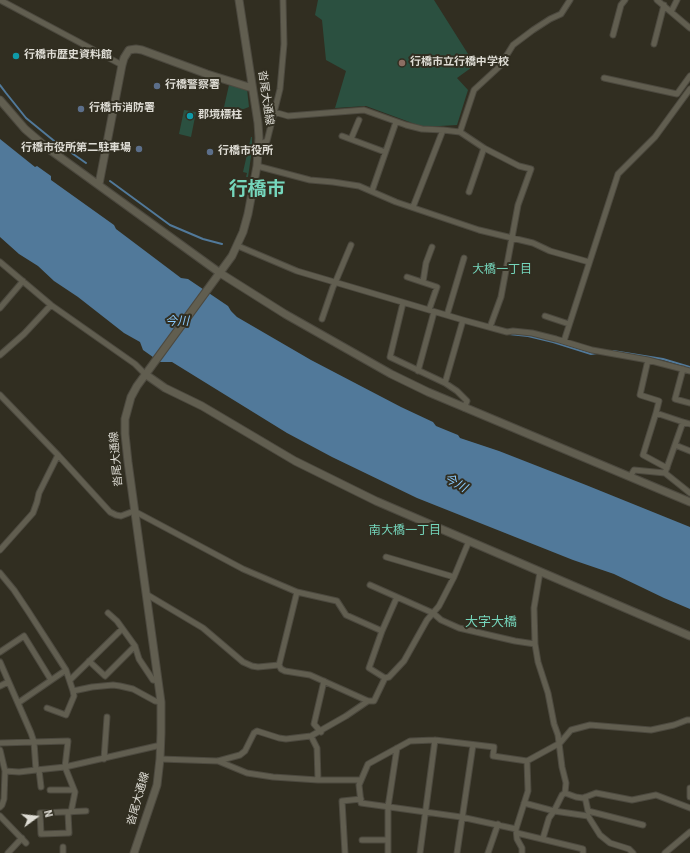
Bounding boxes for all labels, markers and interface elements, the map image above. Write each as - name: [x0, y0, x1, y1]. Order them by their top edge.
- place label: 行橋市歴史資料館: [24, 49, 112, 63]
- marker: 行橋市歴史資料館: [11, 51, 21, 61]
- place label: 行橋市立行橋中学校: [410, 56, 509, 70]
- marker: 行橋市立行橋中学校: [397, 58, 407, 68]
- street label: 沓尾大通線: [255, 70, 275, 126]
- place label: 行橋警察署: [165, 79, 220, 93]
- marker: 行橋警察署: [152, 81, 162, 91]
- place label: 行橋市消防署: [89, 102, 155, 116]
- marker: 行橋市消防署: [76, 104, 86, 114]
- place label: 郡境標柱: [198, 109, 242, 123]
- marker: 郡境標柱: [185, 111, 195, 121]
- place label: 行橋市役所第二駐車場: [21, 142, 131, 156]
- marker: 行橋市役所第二駐車場: [134, 144, 144, 154]
- place label: 行橋市役所: [218, 145, 273, 159]
- marker: 行橋市役所: [205, 147, 215, 157]
- district label: 行橋市: [229, 180, 285, 202]
- district label: 大橋一丁目: [472, 263, 532, 277]
- water label: 今川: [165, 315, 189, 329]
- street label: 沓尾大通線: [108, 431, 126, 487]
- water label: 今川: [441, 472, 469, 496]
- district label: 南大橋一丁目: [369, 524, 441, 538]
- district label: 大字大橋: [465, 615, 517, 631]
- street label: 沓尾大通線: [125, 771, 153, 827]
- north arrow: [16, 797, 56, 837]
- text: N: [40, 808, 56, 819]

